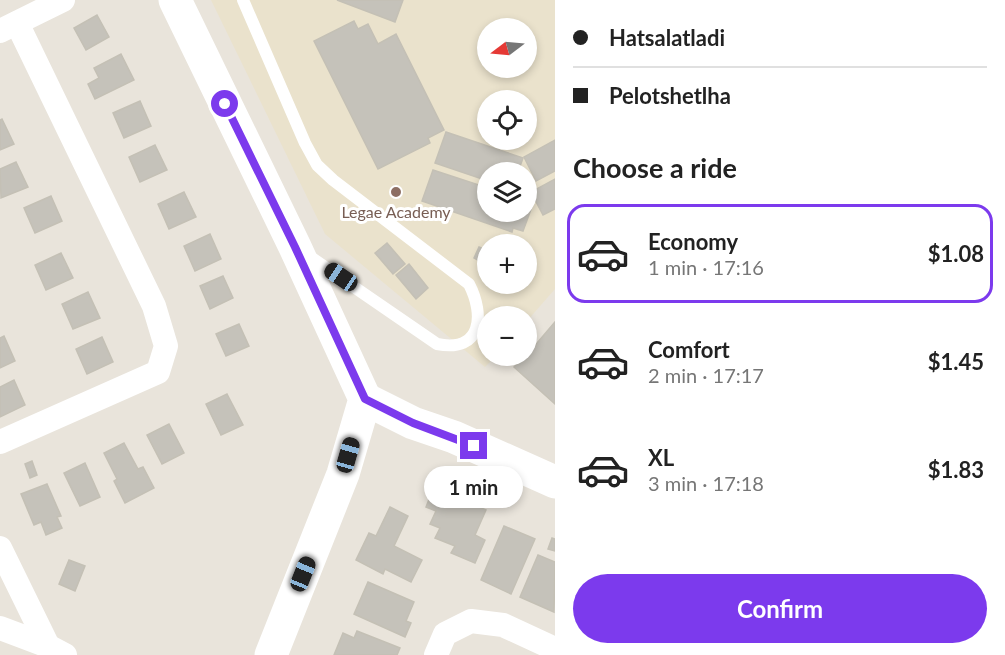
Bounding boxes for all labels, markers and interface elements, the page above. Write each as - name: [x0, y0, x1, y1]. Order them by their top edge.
- north arrow: [477, 18, 537, 78]
- map controls: [477, 18, 537, 366]
- text: Hatsalatladi: [609, 24, 725, 51]
- text: Pelotshetlha: [609, 82, 731, 109]
- route start: [211, 90, 238, 117]
- button: locate: [477, 90, 537, 150]
- text: Choose a ride: [573, 151, 737, 184]
- button: layers: [477, 162, 537, 222]
- marker: Legae Academy: [389, 185, 403, 199]
- place label: Legae Academy: [341, 202, 451, 221]
- icon: car: [576, 227, 630, 281]
- text: Economy: [648, 228, 738, 255]
- button: +: [477, 234, 537, 294]
- text: $1.08: [928, 240, 984, 267]
- text: 1 min · 17:16: [648, 255, 764, 279]
- car: [321, 259, 361, 295]
- button: −: [477, 306, 537, 366]
- icon: car: [576, 335, 630, 389]
- text: Comfort: [648, 336, 730, 363]
- text: $1.45: [928, 348, 984, 375]
- text: 2 min · 17:17: [648, 363, 764, 387]
- route end: [460, 432, 487, 459]
- car: [334, 435, 362, 475]
- icon: car: [576, 443, 630, 497]
- text: XL: [648, 444, 674, 471]
- text: $1.83: [928, 456, 984, 483]
- callout: 1 min: [424, 467, 524, 509]
- text: 3 min · 17:18: [648, 471, 764, 495]
- text: 1 min: [449, 475, 498, 499]
- car: [288, 554, 318, 594]
- button: Confirm: [573, 574, 987, 643]

